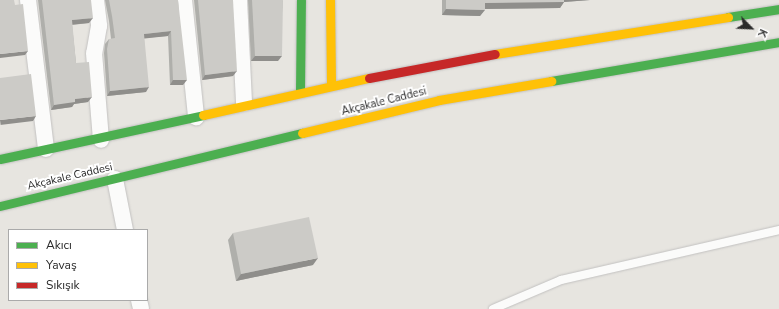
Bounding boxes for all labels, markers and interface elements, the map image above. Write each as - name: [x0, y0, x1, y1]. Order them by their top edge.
- north arrow: [731, 8, 771, 48]
- text: K: [754, 27, 771, 39]
- street label: Akçakale Caddesi: [340, 85, 428, 119]
- street label: Akçakale Caddesi: [26, 161, 114, 193]
- legend: [8, 229, 148, 301]
- text: Akıcı: [46, 237, 72, 253]
- text: Yavaş: [46, 257, 77, 273]
- text: Sıkışık: [46, 277, 80, 293]

